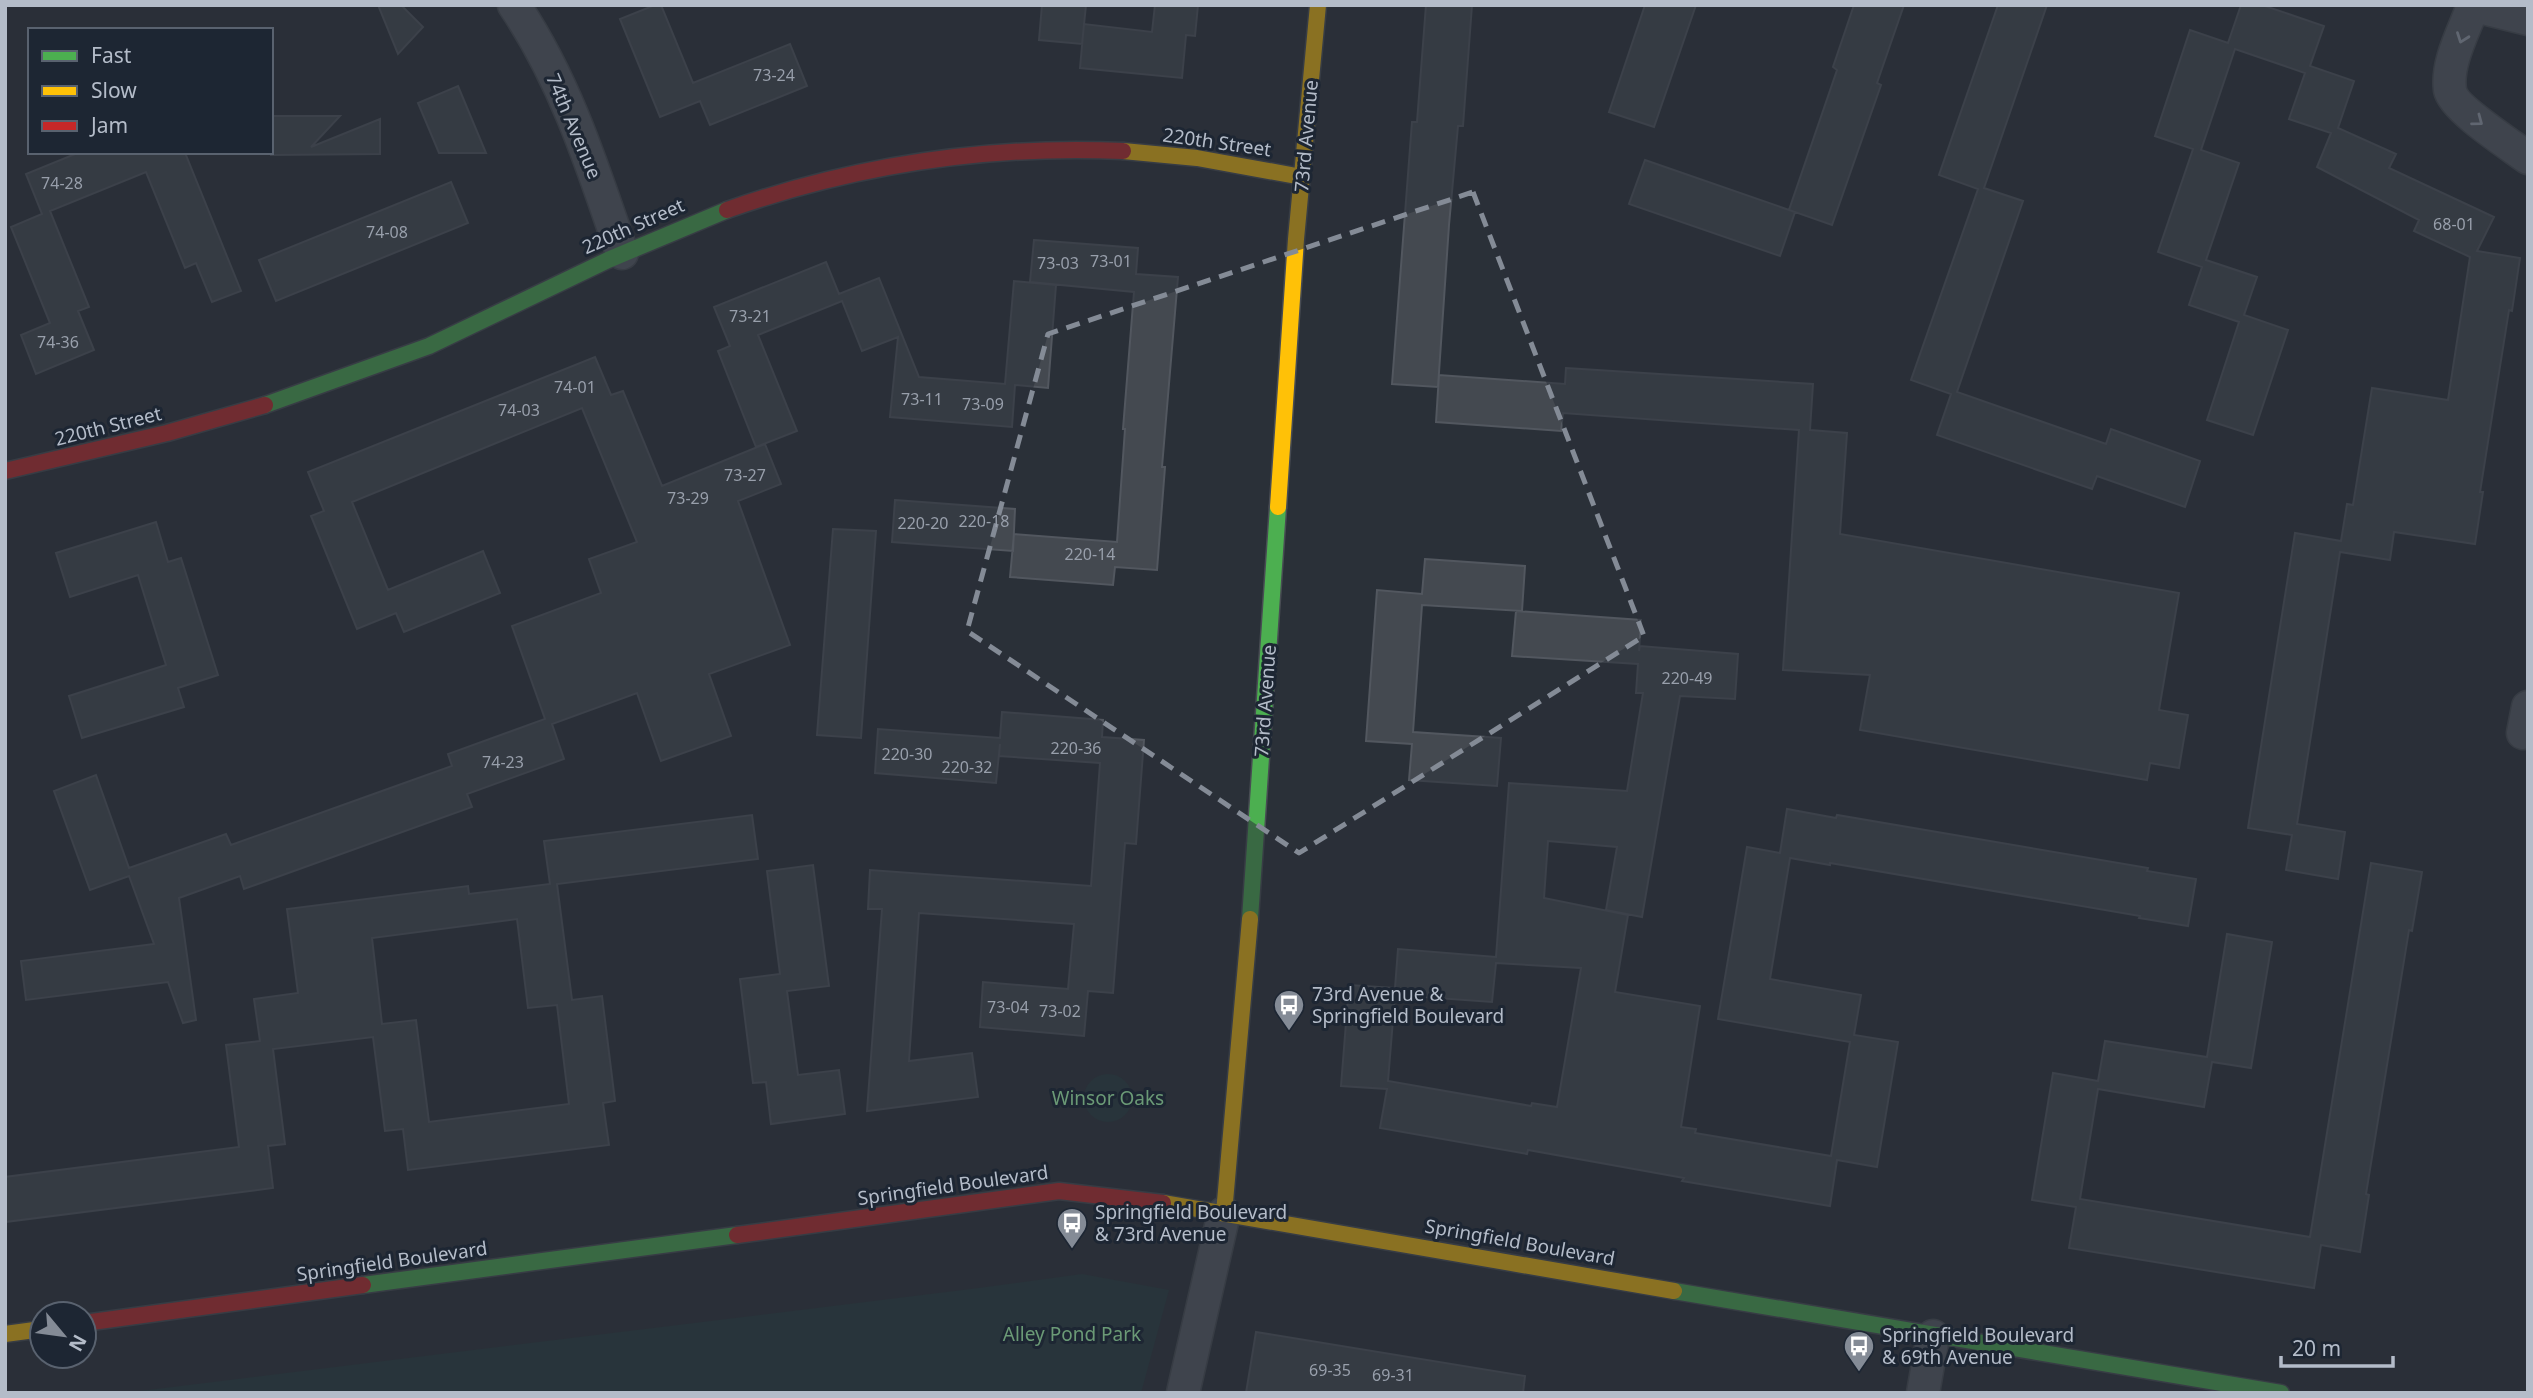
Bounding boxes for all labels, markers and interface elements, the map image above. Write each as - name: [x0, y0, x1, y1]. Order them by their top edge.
- legend: [28, 28, 273, 154]
- one-way arrow: [2456, 32, 2470, 44]
- text: Fast: [91, 41, 132, 69]
- house number: 73-24: [753, 64, 795, 86]
- street label: 74th Avenue: [540, 69, 608, 183]
- text: Slow: [91, 76, 137, 104]
- street label: 73rd Avenue: [1288, 79, 1324, 193]
- text: Jam: [89, 111, 128, 139]
- one-way arrow: [2470, 113, 2483, 125]
- street label: 220th Street: [1161, 122, 1273, 162]
- house number: 74-28: [41, 172, 83, 194]
- street label: 220th Street: [578, 192, 688, 260]
- house number: 68-01: [2433, 213, 2475, 235]
- house number: 74-08: [366, 221, 408, 243]
- house number: 73-01: [1090, 250, 1132, 272]
- house number: 73-03: [1037, 252, 1079, 274]
- house number: 73-21: [729, 305, 771, 327]
- house number: 74-36: [37, 331, 79, 353]
- house number: 74-01: [554, 376, 596, 398]
- house number: 73-11: [901, 388, 943, 410]
- house number: 73-09: [962, 393, 1004, 415]
- house number: 74-03: [498, 399, 540, 421]
- street label: 220th Street: [52, 400, 164, 452]
- house number: 73-27: [724, 464, 766, 486]
- house number: 73-29: [667, 487, 709, 509]
- house number: 220-18: [959, 510, 1009, 532]
- house number: 220-20: [898, 512, 948, 534]
- house number: 220-14: [1065, 543, 1115, 565]
- street label: 73rd Avenue: [1248, 644, 1282, 758]
- house number: 220-49: [1662, 667, 1712, 689]
- house number: 220-36: [1051, 737, 1101, 759]
- house number: 220-30: [882, 743, 932, 765]
- house number: 74-23: [482, 751, 524, 773]
- house number: 220-32: [942, 756, 992, 778]
- place label: 73rd Avenue & Springfield Boulevard: [1312, 981, 1504, 1029]
- bus stop icon: 73rd Avenue & Springfield Boulevard: [1272, 988, 1306, 1032]
- house number: 73-04: [987, 996, 1029, 1018]
- house number: 73-02: [1039, 1000, 1081, 1022]
- park label: Winsor Oaks: [1052, 1085, 1164, 1111]
- street label: Springfield Boulevard: [856, 1159, 1050, 1211]
- place label: Springfield Boulevard & 73rd Avenue: [1095, 1199, 1287, 1247]
- bus stop icon: Springfield Boulevard & 73rd Avenue: [1055, 1206, 1089, 1250]
- street label: Springfield Boulevard: [1423, 1213, 1617, 1271]
- street label: Springfield Boulevard: [295, 1235, 489, 1287]
- north arrow: [28, 1300, 98, 1370]
- park label: Alley Pond Park: [1003, 1321, 1141, 1347]
- place label: Springfield Boulevard & 69th Avenue: [1882, 1322, 2074, 1370]
- scale bar: [2281, 1324, 2393, 1368]
- bus stop icon: Springfield Boulevard & 69th Avenue: [1842, 1329, 1876, 1373]
- text: N: [63, 1330, 93, 1356]
- text: 20 m: [2292, 1334, 2341, 1362]
- house number: 69-35: [1309, 1359, 1351, 1381]
- house number: 69-31: [1372, 1364, 1414, 1386]

